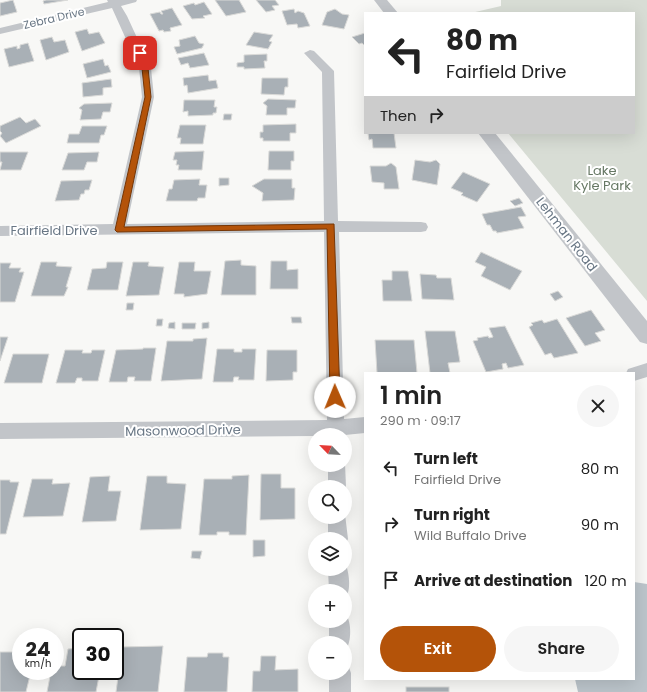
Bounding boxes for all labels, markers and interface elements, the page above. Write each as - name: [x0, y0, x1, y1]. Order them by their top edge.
- street label: Zebra Drive: [22, 3, 86, 33]
- text: 80 m: [446, 21, 518, 60]
- icon: left: [380, 28, 432, 80]
- pin: [123, 36, 157, 70]
- icon: arrive: [129, 42, 151, 64]
- text: Fairfield Drive: [446, 59, 566, 84]
- icon: right: [425, 104, 447, 126]
- text: Then: [380, 105, 417, 126]
- park label: Lake Kyle Park: [573, 161, 631, 195]
- street label: Lehman Road: [531, 193, 602, 276]
- street label: Fairfield Drive: [11, 221, 97, 240]
- position arrow: [314, 376, 356, 418]
- text: 1 min: [380, 379, 442, 412]
- button: close: [577, 385, 619, 427]
- text: 290 m · 09:17: [380, 411, 461, 430]
- street label: Masonwood Drive: [125, 420, 241, 441]
- north arrow: [308, 428, 352, 472]
- map controls: [308, 428, 352, 680]
- text: Turn left: [414, 448, 478, 469]
- icon: left: [380, 457, 402, 479]
- text: 80 m: [581, 458, 619, 479]
- text: Fairfield Drive: [414, 470, 501, 489]
- button: search: [308, 480, 352, 524]
- text: Turn right: [414, 504, 490, 525]
- icon: right: [380, 513, 402, 535]
- text: 90 m: [581, 514, 619, 535]
- text: Wild Buffalo Drive: [414, 526, 527, 545]
- button: layers: [308, 532, 352, 576]
- icon: arrive: [380, 569, 402, 591]
- text: Arrive at destination: [414, 570, 572, 591]
- text: 120 m: [584, 570, 627, 591]
- button: +: [308, 584, 352, 628]
- button: Exit: [380, 626, 496, 672]
- button: Share: [504, 626, 619, 672]
- speed limit sign: 30: [72, 628, 124, 680]
- text: 24: [26, 635, 50, 663]
- button: −: [308, 636, 352, 680]
- text: km/h: [25, 656, 51, 671]

